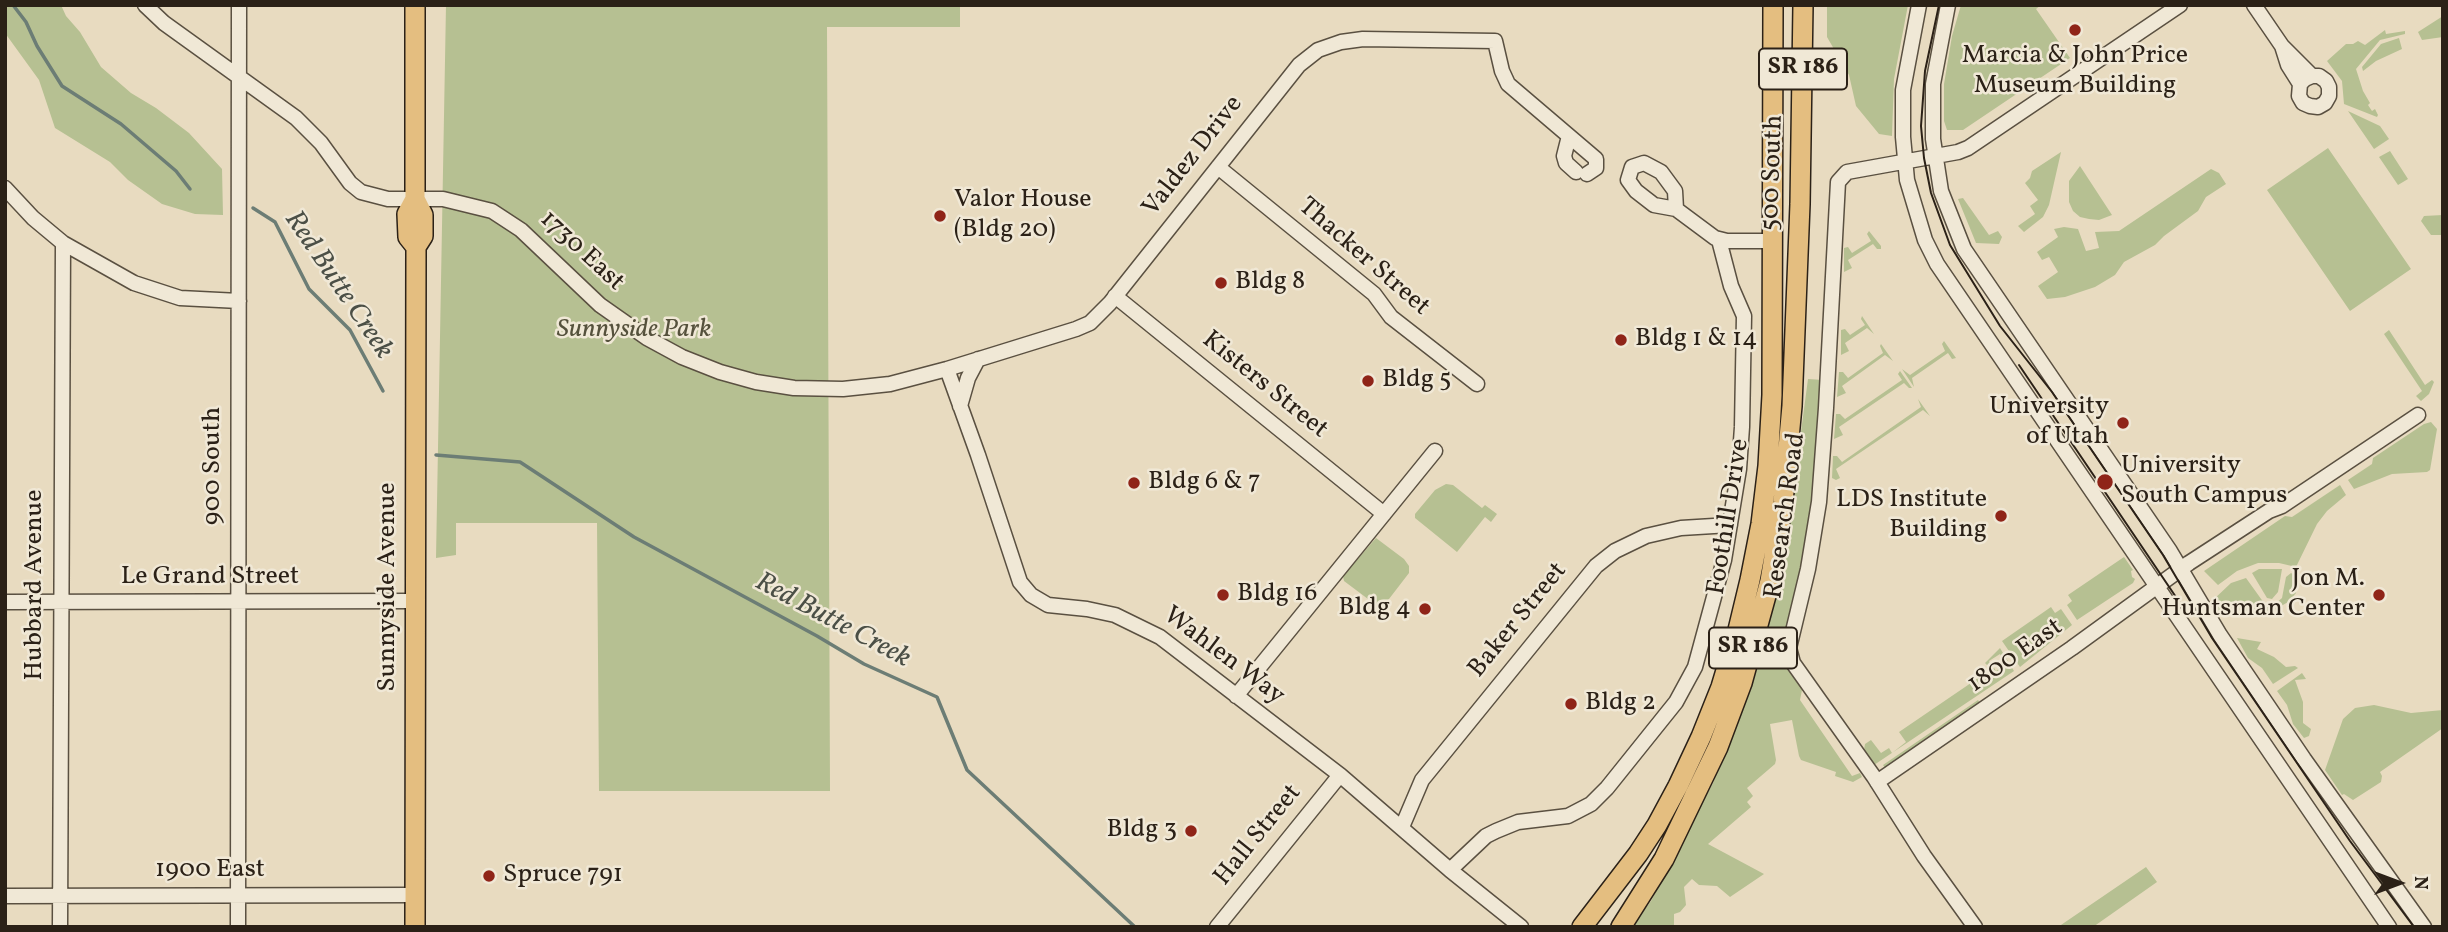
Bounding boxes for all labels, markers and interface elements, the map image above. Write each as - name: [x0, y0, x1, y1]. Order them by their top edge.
- marker: Marcia & John Price Museum Building: [2067, 22, 2083, 38]
- place label: Marcia & John Price Museum Building: [1962, 41, 2188, 102]
- road number: SR 186: [1759, 48, 1847, 90]
- street label: Valdez Drive: [1137, 90, 1251, 224]
- street label: 500 South: [1756, 114, 1792, 232]
- place label: Valor House (Bldg 20): [954, 185, 1092, 246]
- street label: Thacker Street: [1291, 192, 1435, 324]
- street label: 1730 East: [532, 205, 630, 299]
- water label: Red Butte Creek: [275, 206, 399, 366]
- marker: Valor House (Bldg 20): [932, 208, 948, 224]
- place label: Bldg 8: [1235, 267, 1305, 299]
- marker: Bldg 8: [1213, 275, 1229, 291]
- park label: Sunnyside Park: [557, 315, 711, 347]
- place label: Bldg 1 & 14: [1635, 324, 1758, 356]
- street label: Kisters Street: [1195, 326, 1333, 446]
- marker: Bldg 1 & 14: [1613, 332, 1629, 348]
- place label: Bldg 5: [1382, 365, 1452, 397]
- marker: Bldg 5: [1360, 373, 1376, 389]
- place label: University of Utah: [1989, 392, 2109, 453]
- street label: 900 South: [198, 407, 230, 525]
- marker: University of Utah: [2115, 415, 2131, 431]
- street label: Research Road: [1760, 431, 1814, 601]
- street label: Foothill Drive: [1702, 437, 1758, 597]
- place label: University South Campus: [2121, 451, 2287, 512]
- place label: Bldg 6 & 7: [1148, 467, 1261, 499]
- marker: University South Campus: [2095, 472, 2115, 492]
- marker: Bldg 6 & 7: [1126, 475, 1142, 491]
- street label: Sunnyside Avenue: [373, 482, 405, 692]
- place label: LDS Institute Building: [1836, 485, 1987, 546]
- street label: Hubbard Avenue: [20, 489, 52, 681]
- marker: LDS Institute Building: [1993, 508, 2009, 524]
- street label: Baker Street: [1463, 557, 1575, 685]
- street label: Le Grand Street: [121, 562, 299, 594]
- place label: Jon M. Huntsman Center: [2161, 564, 2365, 626]
- water label: Red Butte Creek: [748, 567, 916, 677]
- place label: Bldg 16: [1237, 579, 1317, 611]
- marker: Bldg 16: [1215, 587, 1231, 603]
- marker: Jon M. Huntsman Center: [2371, 587, 2387, 603]
- place label: Bldg 4: [1338, 593, 1411, 625]
- street label: Wahlen Way: [1156, 601, 1290, 713]
- marker: Bldg 4: [1417, 601, 1433, 617]
- street label: 1800 East: [1962, 613, 2070, 701]
- road number: SR 186: [1709, 628, 1797, 668]
- place label: Bldg 2: [1585, 688, 1656, 720]
- marker: Bldg 2: [1563, 696, 1579, 712]
- street label: Hall Street: [1209, 779, 1309, 893]
- place label: Bldg 3: [1107, 815, 1177, 847]
- marker: Bldg 3: [1183, 823, 1199, 839]
- north arrow: [2364, 848, 2434, 918]
- street label: 1900 East: [155, 855, 265, 887]
- place label: Spruce 791: [503, 860, 623, 892]
- marker: Spruce 791: [481, 868, 497, 884]
- text: N: [2407, 876, 2433, 890]

